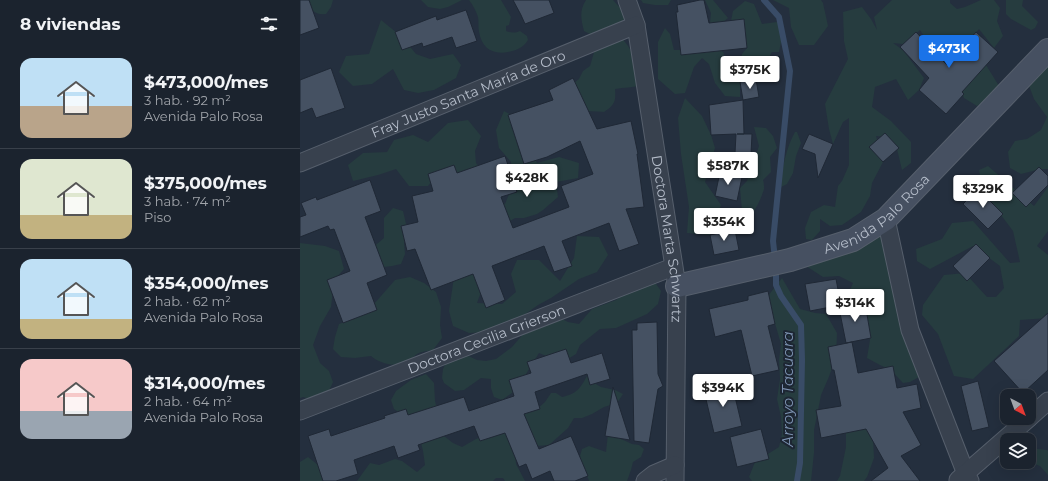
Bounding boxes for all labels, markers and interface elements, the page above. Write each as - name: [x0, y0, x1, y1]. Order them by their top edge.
- icon: filters: [258, 13, 280, 35]
- text: 8 viviendas: [20, 14, 120, 34]
- pin: $473K: [921, 35, 977, 69]
- text: $473K: [928, 40, 970, 56]
- street label: Fray Justo Santa María de Oro: [369, 46, 568, 142]
- pin: $375K: [722, 56, 778, 90]
- text: $375K: [729, 61, 771, 77]
- text: $473,000/mes: [144, 72, 268, 92]
- icon: home: [52, 74, 100, 122]
- text: 3 hab. · 92 m²: [144, 92, 231, 108]
- text: Avenida Palo Rosa: [144, 108, 263, 124]
- pin: $587K: [700, 152, 756, 186]
- street label: Doctora Marta Schwartz: [648, 154, 686, 323]
- text: $587K: [707, 157, 749, 173]
- pin: $428K: [499, 164, 555, 198]
- text: $428K: [505, 169, 549, 185]
- street label: Avenida Palo Rosa: [821, 170, 933, 258]
- text: $375,000/mes: [144, 173, 267, 193]
- icon: home: [52, 175, 100, 223]
- pin: $329K: [955, 175, 1011, 209]
- text: $329K: [962, 180, 1004, 196]
- text: 3 hab. · 74 m²: [144, 193, 231, 209]
- pin: $354K: [696, 208, 752, 242]
- text: Piso: [144, 209, 171, 225]
- text: $354K: [703, 213, 745, 229]
- text: $354,000/mes: [144, 273, 269, 293]
- icon: home: [52, 275, 100, 323]
- pin: $314K: [827, 289, 883, 323]
- text: 2 hab. · 62 m²: [144, 293, 231, 309]
- text: $314K: [835, 294, 875, 310]
- street label: Doctora Cecilia Grierson: [405, 300, 568, 378]
- text: Avenida Palo Rosa: [144, 309, 263, 325]
- water label: Arroyo Tacuara: [778, 331, 797, 448]
- text: $314,000/mes: [144, 373, 265, 393]
- pin: $394K: [695, 374, 751, 408]
- icon: home: [52, 375, 100, 423]
- text: $394K: [702, 379, 744, 395]
- north arrow: [1000, 389, 1036, 425]
- map controls: [1000, 389, 1036, 469]
- text: 2 hab. · 64 m²: [144, 393, 232, 409]
- text: Avenida Palo Rosa: [144, 409, 263, 425]
- button: layers: [1000, 433, 1036, 469]

